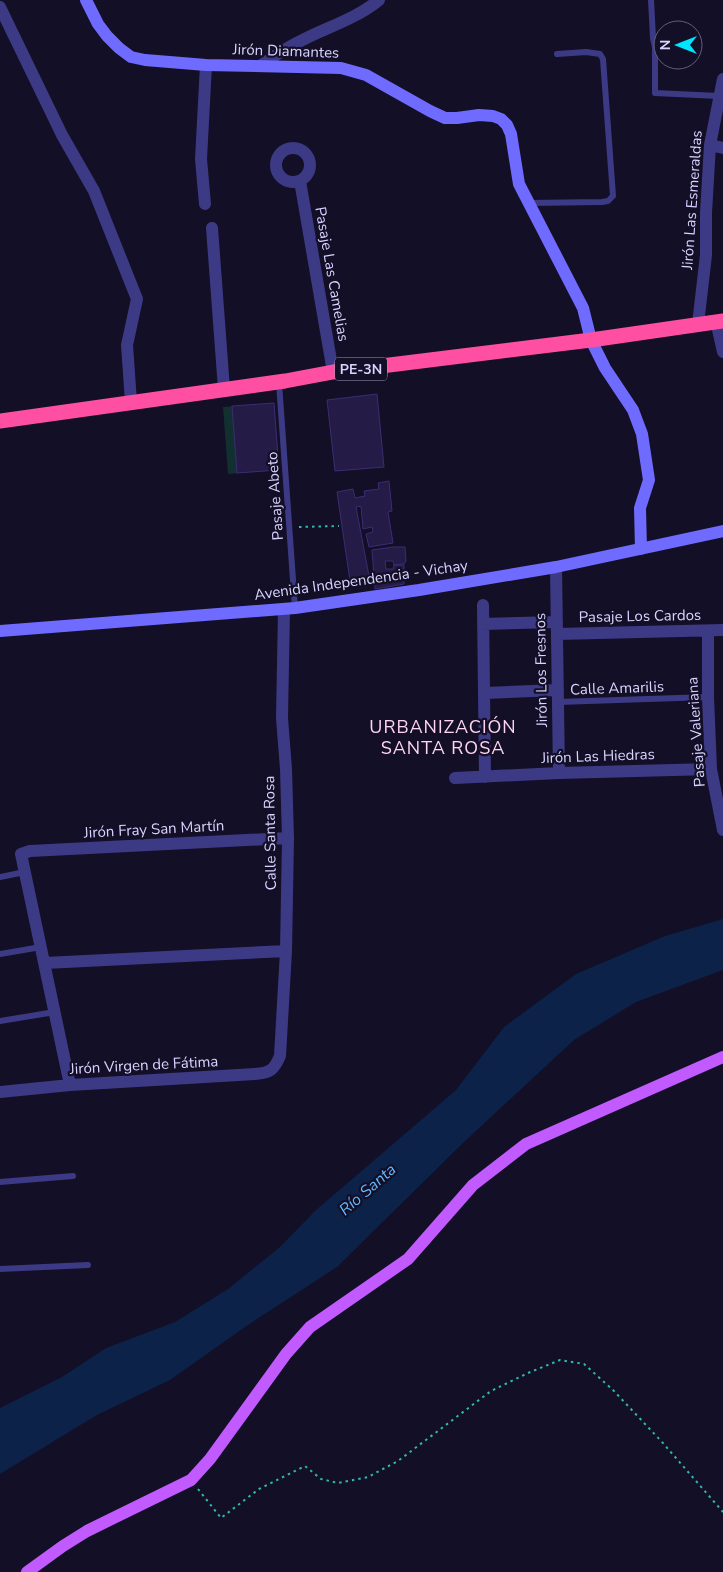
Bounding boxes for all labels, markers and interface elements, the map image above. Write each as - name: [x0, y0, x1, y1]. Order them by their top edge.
- north arrow: [653, 20, 703, 70]
- street label: Jirón Diamantes: [231, 39, 340, 63]
- text: N: [656, 40, 675, 50]
- street label: Jirón Las Esmeraldas: [677, 130, 707, 271]
- street label: Pasaje Las Camelias: [310, 205, 354, 343]
- road number: PE-3N: [335, 358, 387, 380]
- street label: Pasaje Abeto: [262, 451, 288, 541]
- street label: Avenida Independencia - Vichay: [253, 555, 469, 605]
- street label: Pasaje Los Cardos: [579, 605, 701, 627]
- street label: Jirón Los Fresnos: [530, 613, 552, 728]
- street label: Calle Amarilis: [570, 676, 664, 700]
- street label: Pasaje Valeriana: [682, 676, 710, 788]
- district label: URBANIZACIÓN SANTA ROSA: [369, 715, 517, 760]
- street label: Jirón Las Hiedras: [540, 744, 655, 768]
- street label: Calle Santa Rosa: [259, 776, 281, 890]
- street label: Jirón Fray San Martín: [82, 815, 225, 843]
- street label: Jirón Virgen de Fátima: [68, 1051, 219, 1079]
- water label: Río Santa: [334, 1159, 401, 1221]

